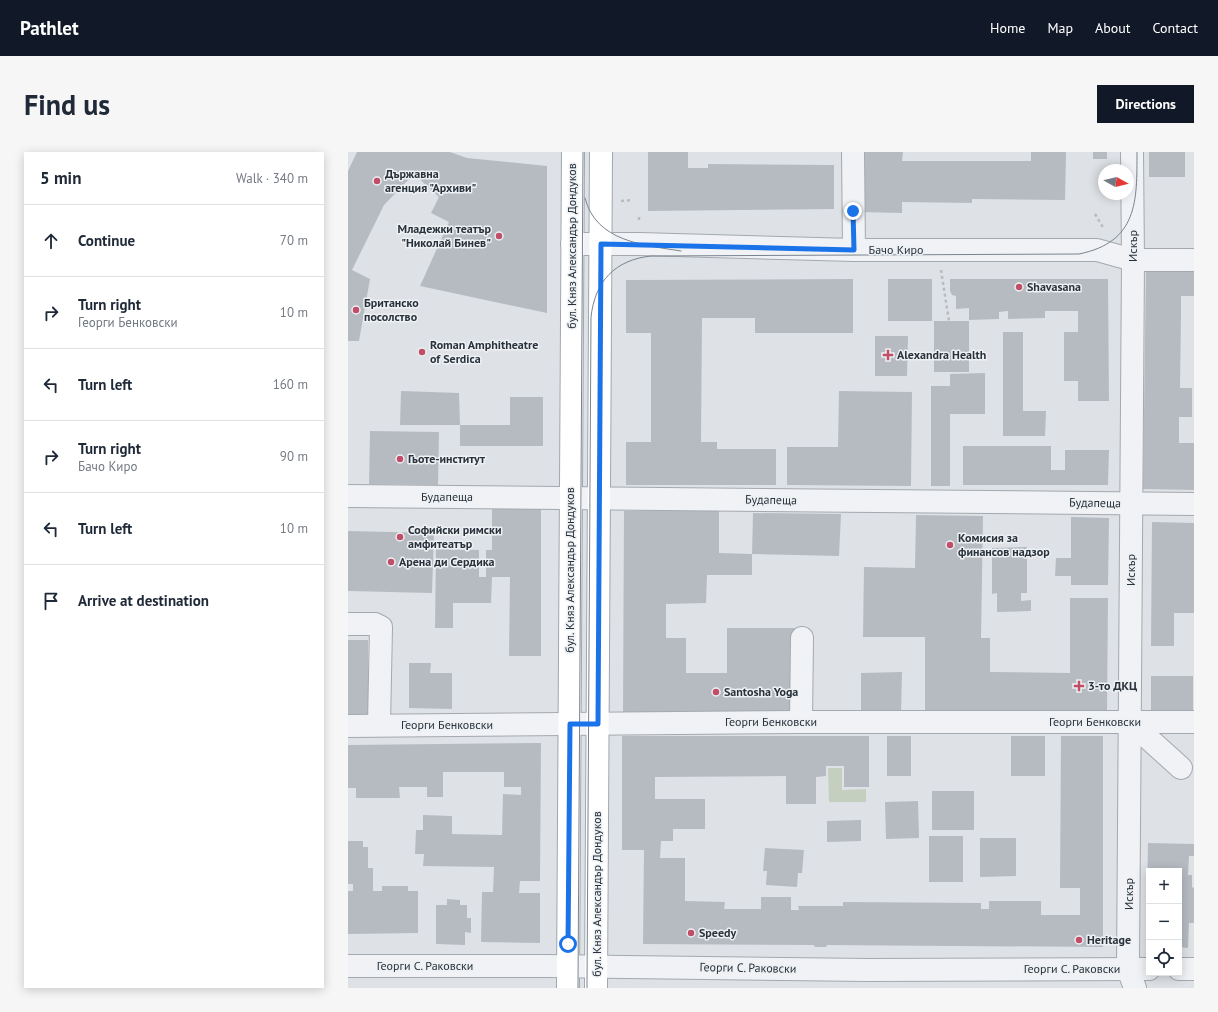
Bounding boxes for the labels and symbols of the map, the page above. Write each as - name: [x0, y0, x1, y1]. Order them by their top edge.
- street label: бул. Княз Александър Дондуков: [564, 163, 579, 329]
- north arrow: [1098, 164, 1134, 200]
- place label: Държавна агенция "Архиви": [385, 166, 477, 195]
- marker: Държавна агенция "Архиви": [372, 176, 382, 186]
- route end: [844, 202, 862, 220]
- place label: Младежки театър "Николай Бинев": [398, 221, 492, 250]
- street label: Искър: [1125, 230, 1140, 262]
- marker: Младежки театър "Николай Бинев": [494, 231, 504, 241]
- street label: Бачо Киро: [869, 242, 923, 257]
- place label: Shavasana: [1027, 279, 1081, 294]
- marker: Shavasana: [1014, 282, 1024, 292]
- place label: Британско посолство: [364, 295, 419, 324]
- marker: Британско посолство: [351, 305, 361, 315]
- place label: Roman Amphitheatre of Serdica: [430, 337, 538, 366]
- marker: Roman Amphitheatre of Serdica: [417, 347, 427, 357]
- place label: Alexandra Health: [897, 347, 986, 362]
- marker: Alexandra Health: [882, 349, 894, 361]
- place label: Гьоте-институт: [408, 451, 485, 466]
- marker: Гьоте-институт: [395, 454, 405, 464]
- street label: бул. Княз Александър Дондуков: [562, 487, 577, 653]
- street label: Будапеща: [421, 489, 473, 504]
- street label: Будапеща: [745, 492, 797, 507]
- street label: Будапеща: [1069, 495, 1121, 510]
- place label: Софийски римски амфитеатър: [408, 522, 501, 551]
- place label: Комисия за финансов надзор: [958, 530, 1050, 559]
- marker: Софийски римски амфитеатър: [395, 532, 405, 542]
- marker: Комисия за финансов надзор: [945, 540, 955, 550]
- place label: Арена ди Сердика: [399, 554, 495, 569]
- street label: Искър: [1123, 554, 1138, 586]
- marker: Арена ди Сердика: [386, 557, 396, 567]
- place label: 3-то ДКЦ: [1088, 678, 1137, 693]
- marker: 3-то ДКЦ: [1073, 680, 1085, 692]
- place label: Santosha Yoga: [724, 684, 798, 699]
- marker: Santosha Yoga: [711, 687, 721, 697]
- street label: Георги Бенковски: [725, 714, 817, 729]
- street label: Георги Бенковски: [1049, 714, 1141, 729]
- street label: Георги Бенковски: [401, 717, 493, 732]
- street label: бул. Княз Александър Дондуков: [589, 811, 604, 977]
- street label: Искър: [1121, 878, 1136, 910]
- place label: Speedy: [699, 925, 736, 940]
- marker: Speedy: [686, 928, 696, 938]
- place label: Heritage: [1087, 932, 1131, 947]
- route start: [559, 935, 577, 953]
- marker: Heritage: [1074, 935, 1084, 945]
- street label: Георги С. Раковски: [377, 958, 473, 973]
- street label: Георги С. Раковски: [700, 959, 796, 976]
- street label: Георги С. Раковски: [1024, 961, 1120, 976]

